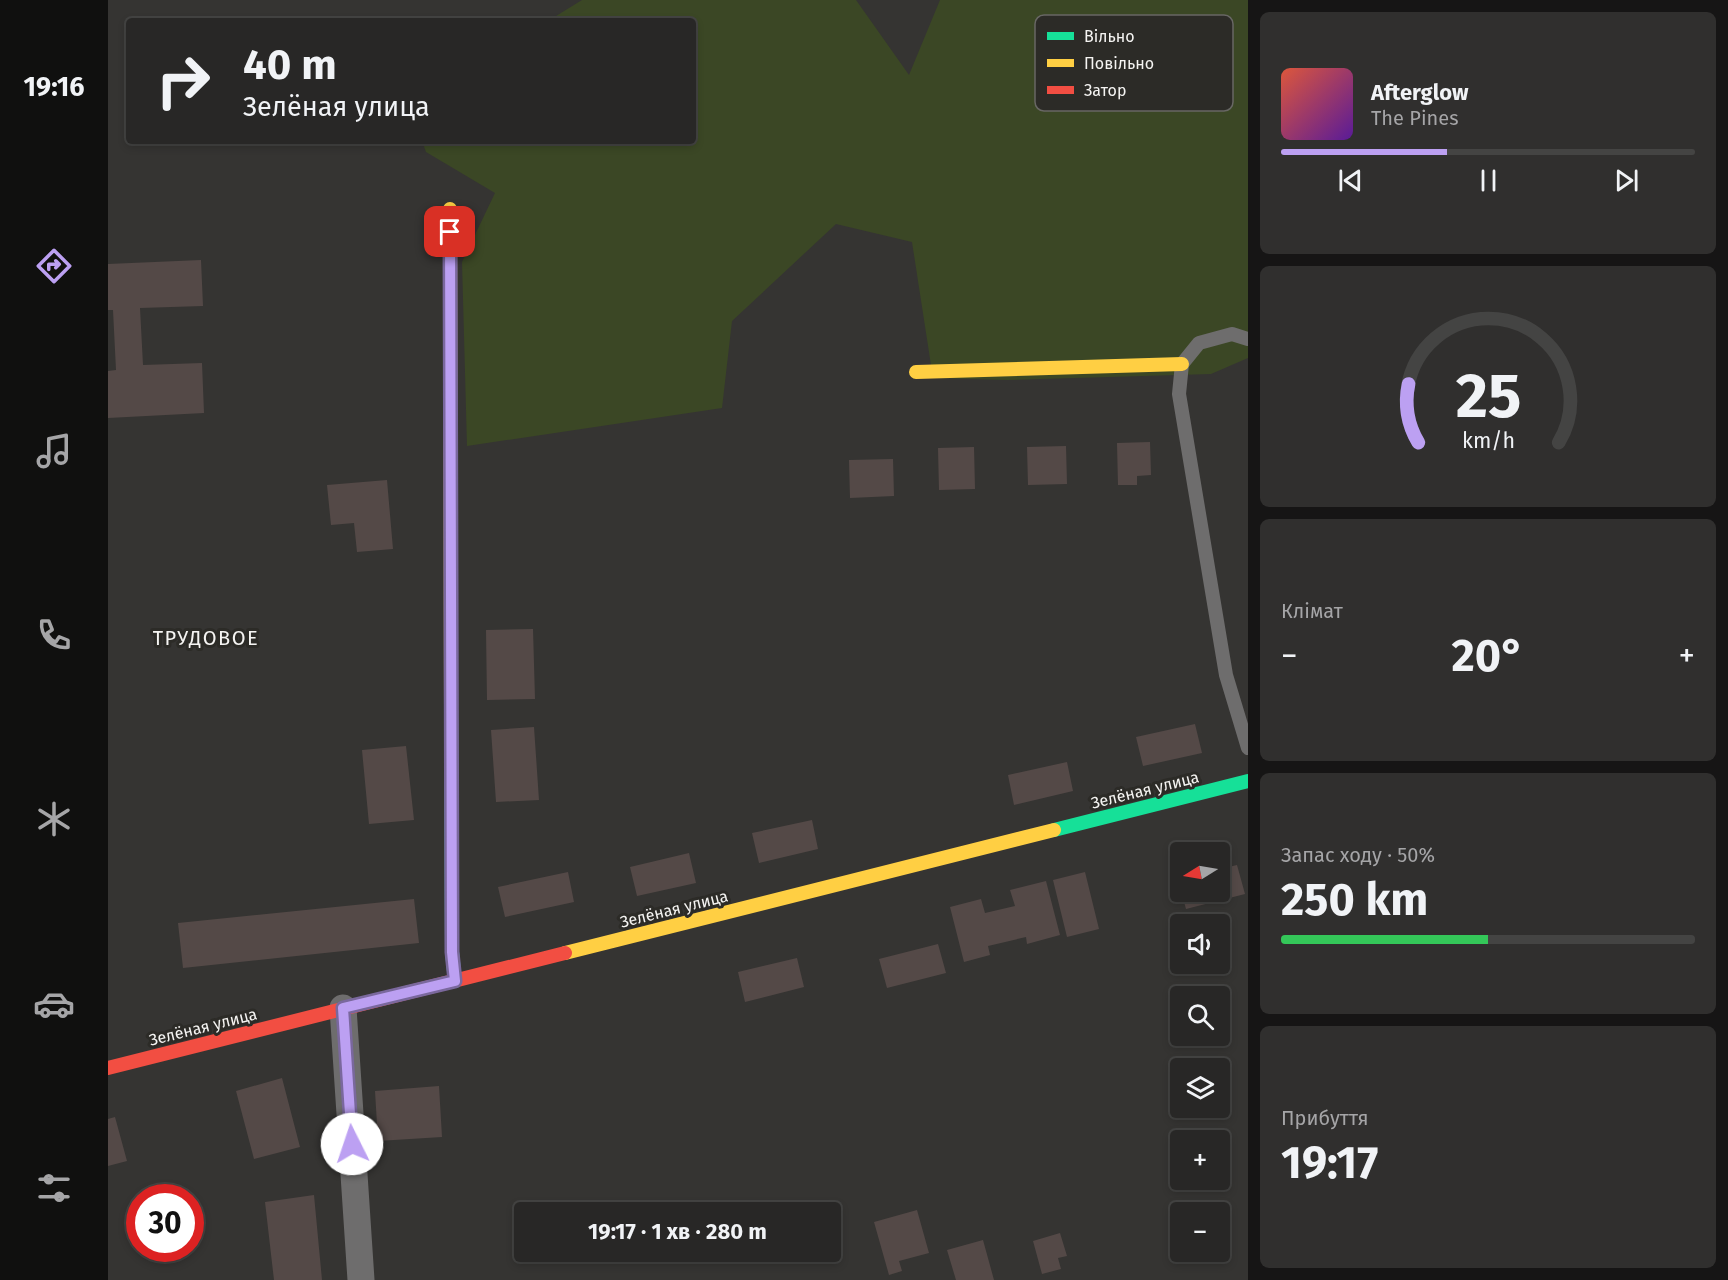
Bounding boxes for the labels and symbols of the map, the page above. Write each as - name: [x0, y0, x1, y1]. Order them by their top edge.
- legend: [1035, 15, 1233, 111]
- text: Вільно: [1084, 27, 1135, 46]
- text: Повільно: [1084, 54, 1154, 73]
- text: Затор: [1084, 81, 1126, 100]
- pin: [424, 206, 475, 257]
- district label: ТРУДОВОЕ: [153, 626, 259, 650]
- street label: Зелёная улица: [1089, 767, 1201, 813]
- north arrow: [1170, 842, 1230, 902]
- street label: Зелёная улица: [618, 886, 730, 932]
- street label: Зелёная улица: [147, 1004, 259, 1050]
- position arrow: [320, 1112, 384, 1176]
- speed limit sign: 30: [126, 1184, 204, 1262]

